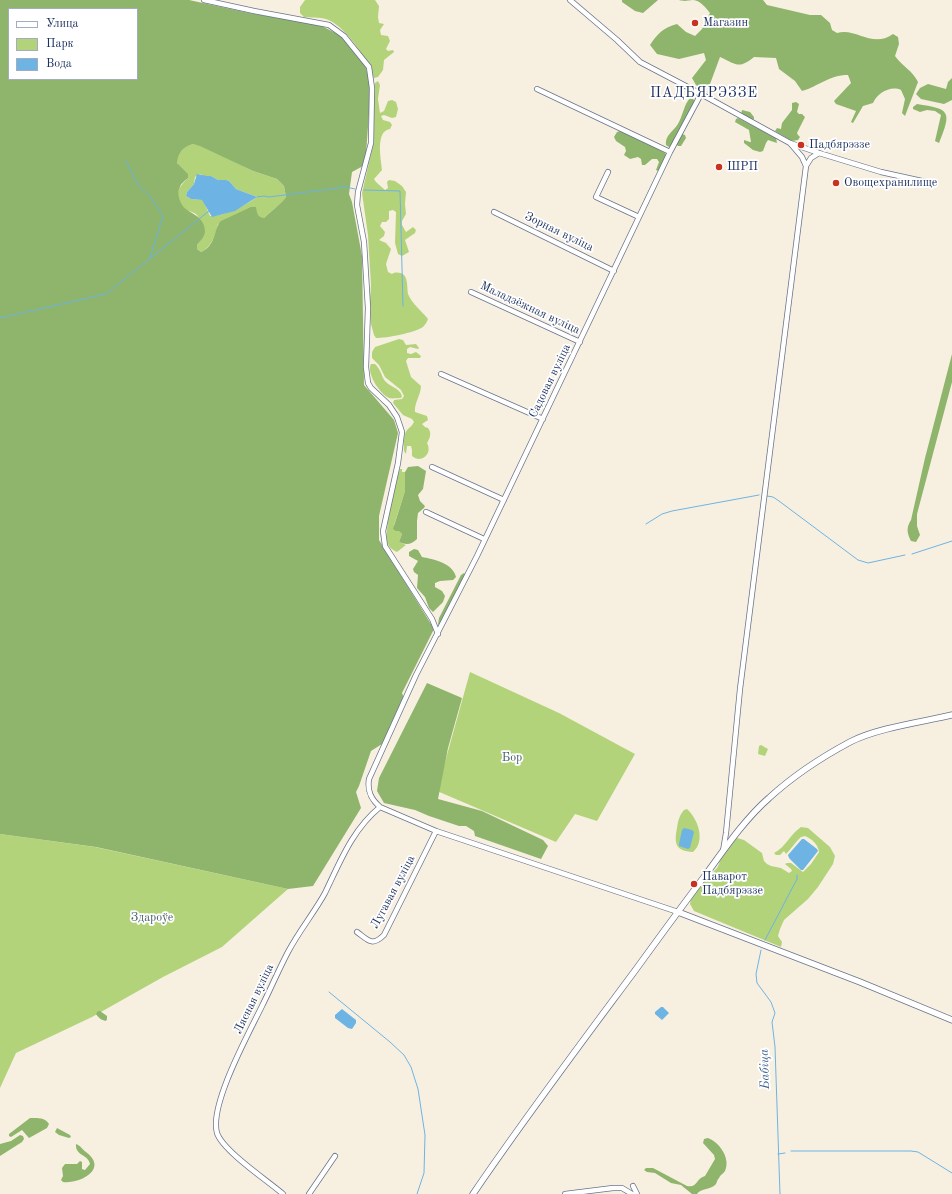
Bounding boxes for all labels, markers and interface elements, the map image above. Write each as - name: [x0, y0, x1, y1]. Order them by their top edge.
- legend: [8, 8, 138, 80]
- place label: Магазин: [703, 16, 748, 30]
- text: Улица: [46, 18, 79, 30]
- marker: Магазин: [690, 18, 700, 28]
- text: Парк: [46, 38, 74, 50]
- text: Вода: [46, 58, 72, 70]
- district label: ПАДБЯРЭЗЗЕ: [650, 85, 758, 101]
- place label: Падбярэззе: [809, 138, 870, 152]
- marker: Падбярэззе: [796, 140, 806, 150]
- place label: ШРП: [727, 160, 758, 174]
- marker: ШРП: [714, 162, 724, 172]
- place label: Овощехранилище: [844, 176, 937, 190]
- marker: Овощехранилище: [831, 178, 841, 188]
- street label: Зорная вуліца: [522, 209, 596, 255]
- street label: Маладзёжная вуліца: [478, 279, 582, 337]
- street label: Садовая вуліца: [526, 342, 574, 420]
- park label: Бор: [502, 751, 522, 765]
- street label: Лугавая вуліца: [368, 853, 418, 931]
- place label: Паварот Падбярэззе: [702, 870, 763, 898]
- marker: Паварот Падбярэззе: [689, 879, 699, 889]
- park label: Здароўе: [131, 911, 173, 925]
- street label: Лясная вуліца: [231, 962, 277, 1036]
- water label: Бабіца: [757, 1049, 773, 1089]

